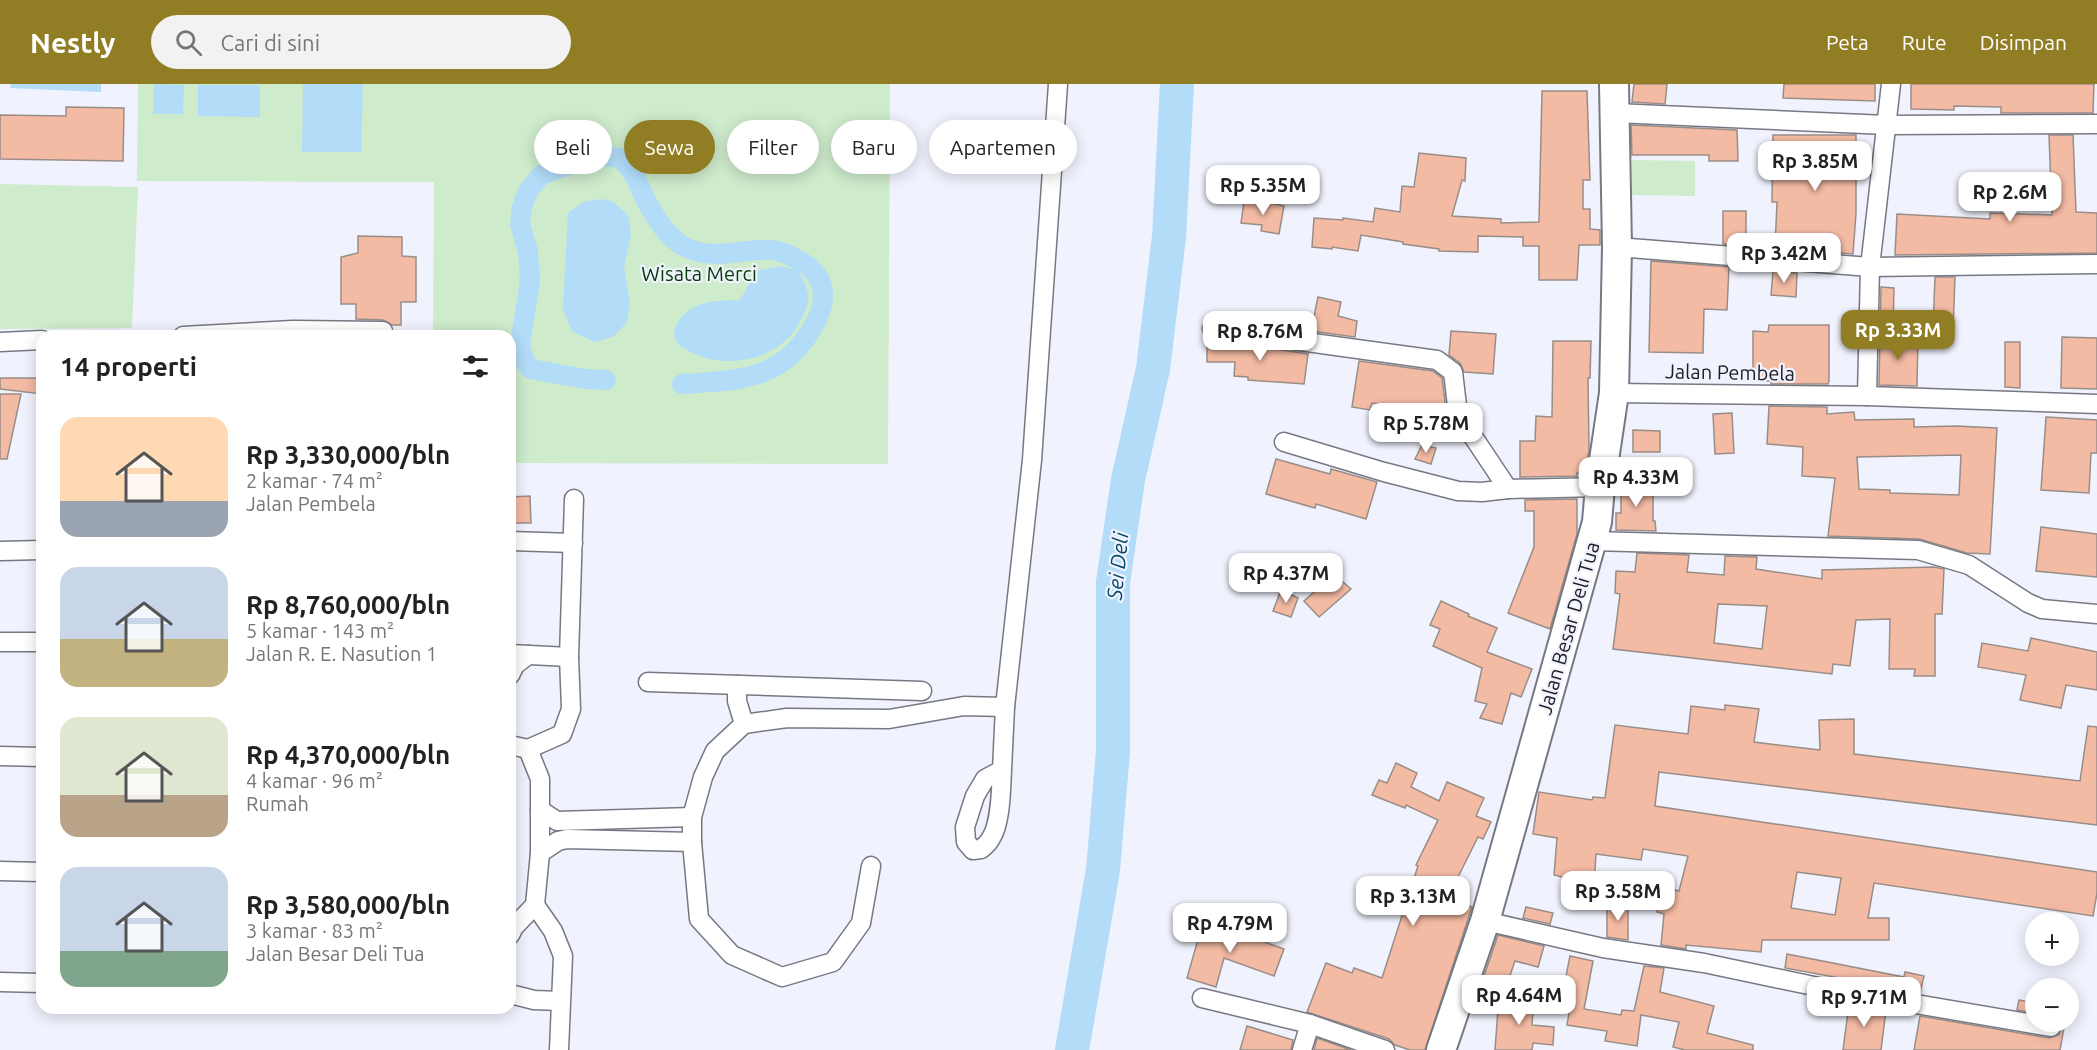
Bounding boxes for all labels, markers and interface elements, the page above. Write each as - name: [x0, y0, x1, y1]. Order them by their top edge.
- search box: [151, 15, 571, 69]
- icon: search: [172, 26, 205, 59]
- text: Nestly: [30, 27, 115, 58]
- text: Cari di sini: [220, 30, 320, 55]
- text: Peta: [1826, 30, 1869, 54]
- text: Rute: [1902, 30, 1947, 54]
- text: Disimpan: [1980, 30, 2067, 54]
- chip: Beli: [534, 120, 612, 174]
- chip: Sewa: [624, 120, 715, 174]
- chip: Filter: [727, 120, 819, 174]
- chip: Baru: [831, 120, 917, 174]
- chip: Apartemen: [929, 120, 1077, 174]
- pin: Rp 3.85M: [1753, 141, 1877, 192]
- text: Rp 3.85M: [1772, 149, 1858, 172]
- pin: Rp 5.35M: [1201, 165, 1325, 216]
- pin: Rp 2.6M: [1955, 172, 2065, 223]
- text: Rp 5.35M: [1220, 173, 1306, 196]
- text: Rp 2.6M: [1972, 180, 2048, 203]
- pin: Rp 3.42M: [1722, 233, 1846, 284]
- text: Rp 3.42M: [1741, 241, 1827, 264]
- park label: Wisata Merci: [641, 262, 757, 285]
- pin: Rp 3.33M: [1836, 310, 1960, 361]
- pin: Rp 8.76M: [1198, 311, 1322, 362]
- text: Rp 3.33M: [1855, 318, 1941, 341]
- text: Rp 8.76M: [1217, 319, 1303, 342]
- icon: filters: [459, 350, 492, 383]
- text: 14 properti: [60, 352, 197, 381]
- street label: Jalan Pembela: [1665, 359, 1795, 385]
- pin: Rp 5.78M: [1364, 403, 1488, 454]
- text: Rp 5.78M: [1383, 411, 1469, 434]
- text: Rp 3,330,000/bln: [246, 440, 450, 469]
- icon: home: [108, 441, 180, 513]
- pin: Rp 4.33M: [1574, 457, 1698, 508]
- text: Rp 4.33M: [1593, 465, 1679, 488]
- text: 2 kamar · 74 m²: [246, 469, 383, 492]
- text: Jalan Pembela: [246, 492, 376, 515]
- water label: Sei Deli: [1101, 530, 1133, 602]
- street label: Jalan Besar Deli Tua: [1532, 539, 1604, 717]
- pin: Rp 4.37M: [1224, 553, 1348, 604]
- text: Rp 4.37M: [1243, 561, 1329, 584]
- text: Rp 8,760,000/bln: [246, 590, 450, 619]
- icon: home: [108, 591, 180, 663]
- text: 5 kamar · 143 m²: [246, 619, 394, 642]
- text: Jalan R. E. Nasution 1: [246, 642, 437, 665]
- text: Rp 4,370,000/bln: [246, 740, 450, 769]
- icon: home: [108, 741, 180, 813]
- text: 4 kamar · 96 m²: [246, 769, 383, 792]
- text: Rumah: [246, 792, 309, 815]
- pin: Rp 3.58M: [1556, 871, 1680, 922]
- pin: Rp 3.13M: [1351, 876, 1475, 927]
- text: Rp 3.58M: [1575, 879, 1661, 902]
- text: Rp 3.13M: [1370, 884, 1456, 907]
- text: Rp 3,580,000/bln: [246, 890, 450, 919]
- icon: home: [108, 891, 180, 963]
- pin: Rp 4.79M: [1168, 903, 1292, 954]
- text: Rp 4.79M: [1187, 911, 1273, 934]
- map controls: [2025, 912, 2079, 1032]
- button: +: [2025, 912, 2079, 966]
- text: 3 kamar · 83 m²: [246, 919, 383, 942]
- text: Jalan Besar Deli Tua: [246, 942, 425, 965]
- pin: Rp 4.64M: [1457, 975, 1581, 1026]
- pin: Rp 9.71M: [1802, 977, 1926, 1028]
- button: −: [2025, 978, 2079, 1032]
- text: Rp 4.64M: [1476, 983, 1562, 1006]
- text: Rp 9.71M: [1821, 985, 1907, 1008]

